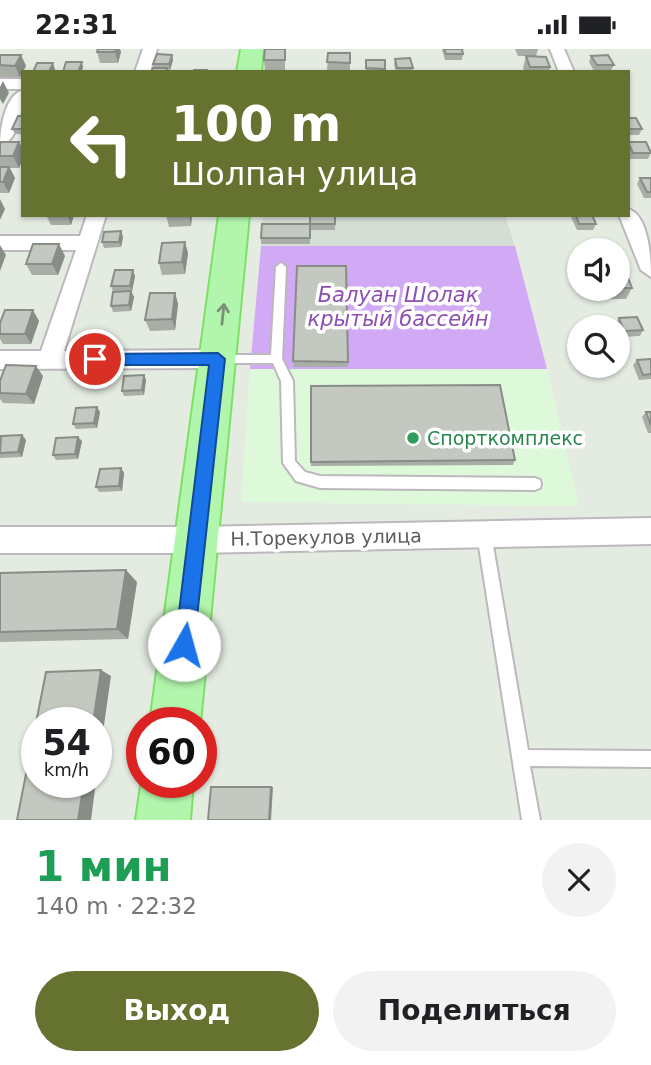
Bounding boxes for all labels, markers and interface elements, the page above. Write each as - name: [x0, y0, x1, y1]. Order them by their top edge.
- text: 22:31: [35, 10, 118, 40]
- text: 100 m: [171, 96, 341, 153]
- icon: left: [56, 98, 147, 189]
- text: Шолпан улица: [171, 155, 418, 193]
- map controls: [567, 238, 630, 378]
- button: sound: [567, 238, 630, 301]
- water label: Балуан Шолак крытый бассейн: [308, 283, 488, 331]
- one-way arrow: [216, 303, 229, 326]
- button: search: [567, 315, 630, 378]
- pin: [65, 329, 125, 389]
- icon: arrive: [76, 340, 114, 378]
- place label: Спорткомплекс: [427, 427, 583, 449]
- marker: Спорткомплекс: [405, 430, 421, 446]
- street label: Н.Торекулов улица: [230, 524, 422, 550]
- position arrow: [147, 608, 221, 682]
- speed limit sign: 60: [126, 707, 217, 798]
- text: 54: [42, 723, 91, 763]
- text: km/h: [44, 759, 89, 780]
- text: 1 мин: [35, 842, 172, 891]
- button: close: [542, 843, 616, 917]
- text: 140 m · 22:32: [35, 893, 197, 919]
- button: Выход: [35, 971, 319, 1051]
- button: Поделиться: [333, 971, 616, 1051]

